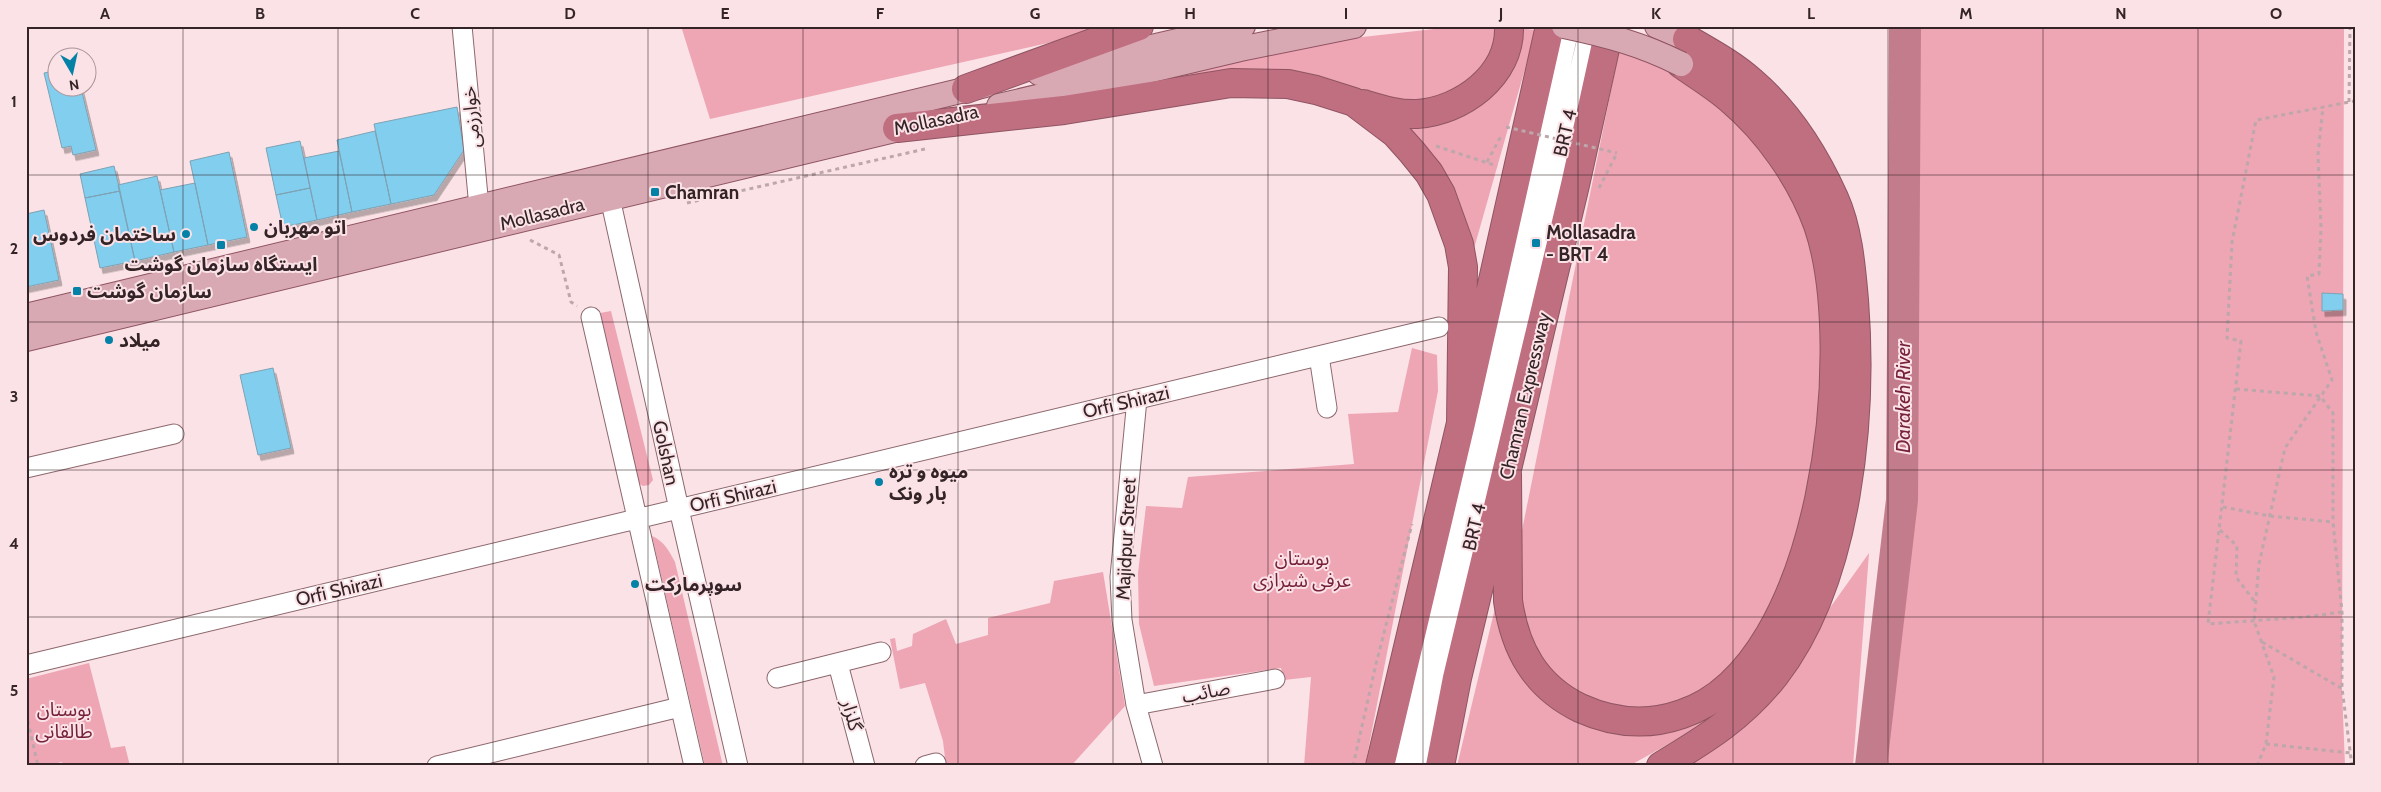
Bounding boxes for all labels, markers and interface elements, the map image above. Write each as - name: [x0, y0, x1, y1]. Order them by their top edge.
- text: A: [100, 4, 110, 23]
- text: B: [255, 4, 265, 23]
- text: C: [410, 4, 420, 23]
- text: D: [564, 4, 576, 23]
- text: E: [720, 4, 730, 23]
- text: F: [876, 4, 885, 23]
- text: G: [1030, 4, 1040, 23]
- text: H: [1184, 4, 1196, 23]
- text: I: [1344, 4, 1348, 23]
- text: J: [1498, 4, 1503, 23]
- text: K: [1651, 4, 1661, 23]
- text: L: [1807, 4, 1815, 23]
- text: M: [1959, 4, 1973, 23]
- text: N: [2115, 4, 2127, 23]
- text: O: [2270, 4, 2282, 23]
- north arrow: [48, 48, 98, 98]
- text: N: [68, 75, 80, 95]
- street label: خوارزمی: [457, 85, 485, 149]
- text: 1: [11, 92, 17, 111]
- street label: Mollasadra: [891, 100, 981, 140]
- street label: BRT 4: [1548, 107, 1582, 159]
- place label: Chamran: [665, 181, 739, 204]
- marker: Chamran: [649, 186, 661, 198]
- street label: Mollasadra: [497, 192, 587, 236]
- place label: اتو مهربان: [264, 216, 346, 239]
- marker: اتو مهربان: [248, 221, 260, 233]
- place label: Mollasadra - BRT 4: [1546, 221, 1636, 266]
- place label: ساختمان فردوس: [33, 223, 176, 246]
- marker: ساختمان فردوس: [180, 228, 192, 240]
- marker: Mollasadra - BRT 4: [1530, 237, 1542, 249]
- text: 2: [10, 239, 18, 258]
- marker: ایستگاه سازمان گوشت: [215, 239, 227, 251]
- place label: ایستگاه سازمان گوشت: [125, 253, 317, 276]
- place label: سازمان گوشت: [87, 280, 212, 303]
- marker: سازمان گوشت: [71, 285, 83, 297]
- street label: Chamran Expressway: [1495, 310, 1556, 482]
- place label: میلاد: [119, 329, 161, 352]
- marker: میلاد: [103, 334, 115, 346]
- water label: Darakeh River: [1891, 340, 1915, 453]
- street label: Orfi Shirazi: [1080, 381, 1172, 423]
- text: 3: [10, 387, 18, 406]
- street label: Golshan: [648, 419, 684, 487]
- place label: میوه و تره بار ونک: [889, 460, 968, 505]
- street label: Orfi Shirazi: [687, 475, 779, 517]
- marker: میوه و تره بار ونک: [873, 476, 885, 488]
- street label: Majidpur Street: [1111, 477, 1141, 601]
- street label: BRT 4: [1457, 501, 1491, 553]
- text: 4: [9, 534, 19, 553]
- park label: بوستان عرفی شیرازی: [1253, 547, 1351, 592]
- street label: Orfi Shirazi: [293, 569, 385, 611]
- place label: سوپرمارکت: [645, 573, 742, 596]
- marker: سوپرمارکت: [629, 578, 641, 590]
- street label: صائب: [1180, 676, 1232, 708]
- text: 5: [10, 681, 18, 700]
- street label: گلزار: [836, 696, 868, 735]
- park label: بوستان طالقانی: [35, 698, 93, 743]

